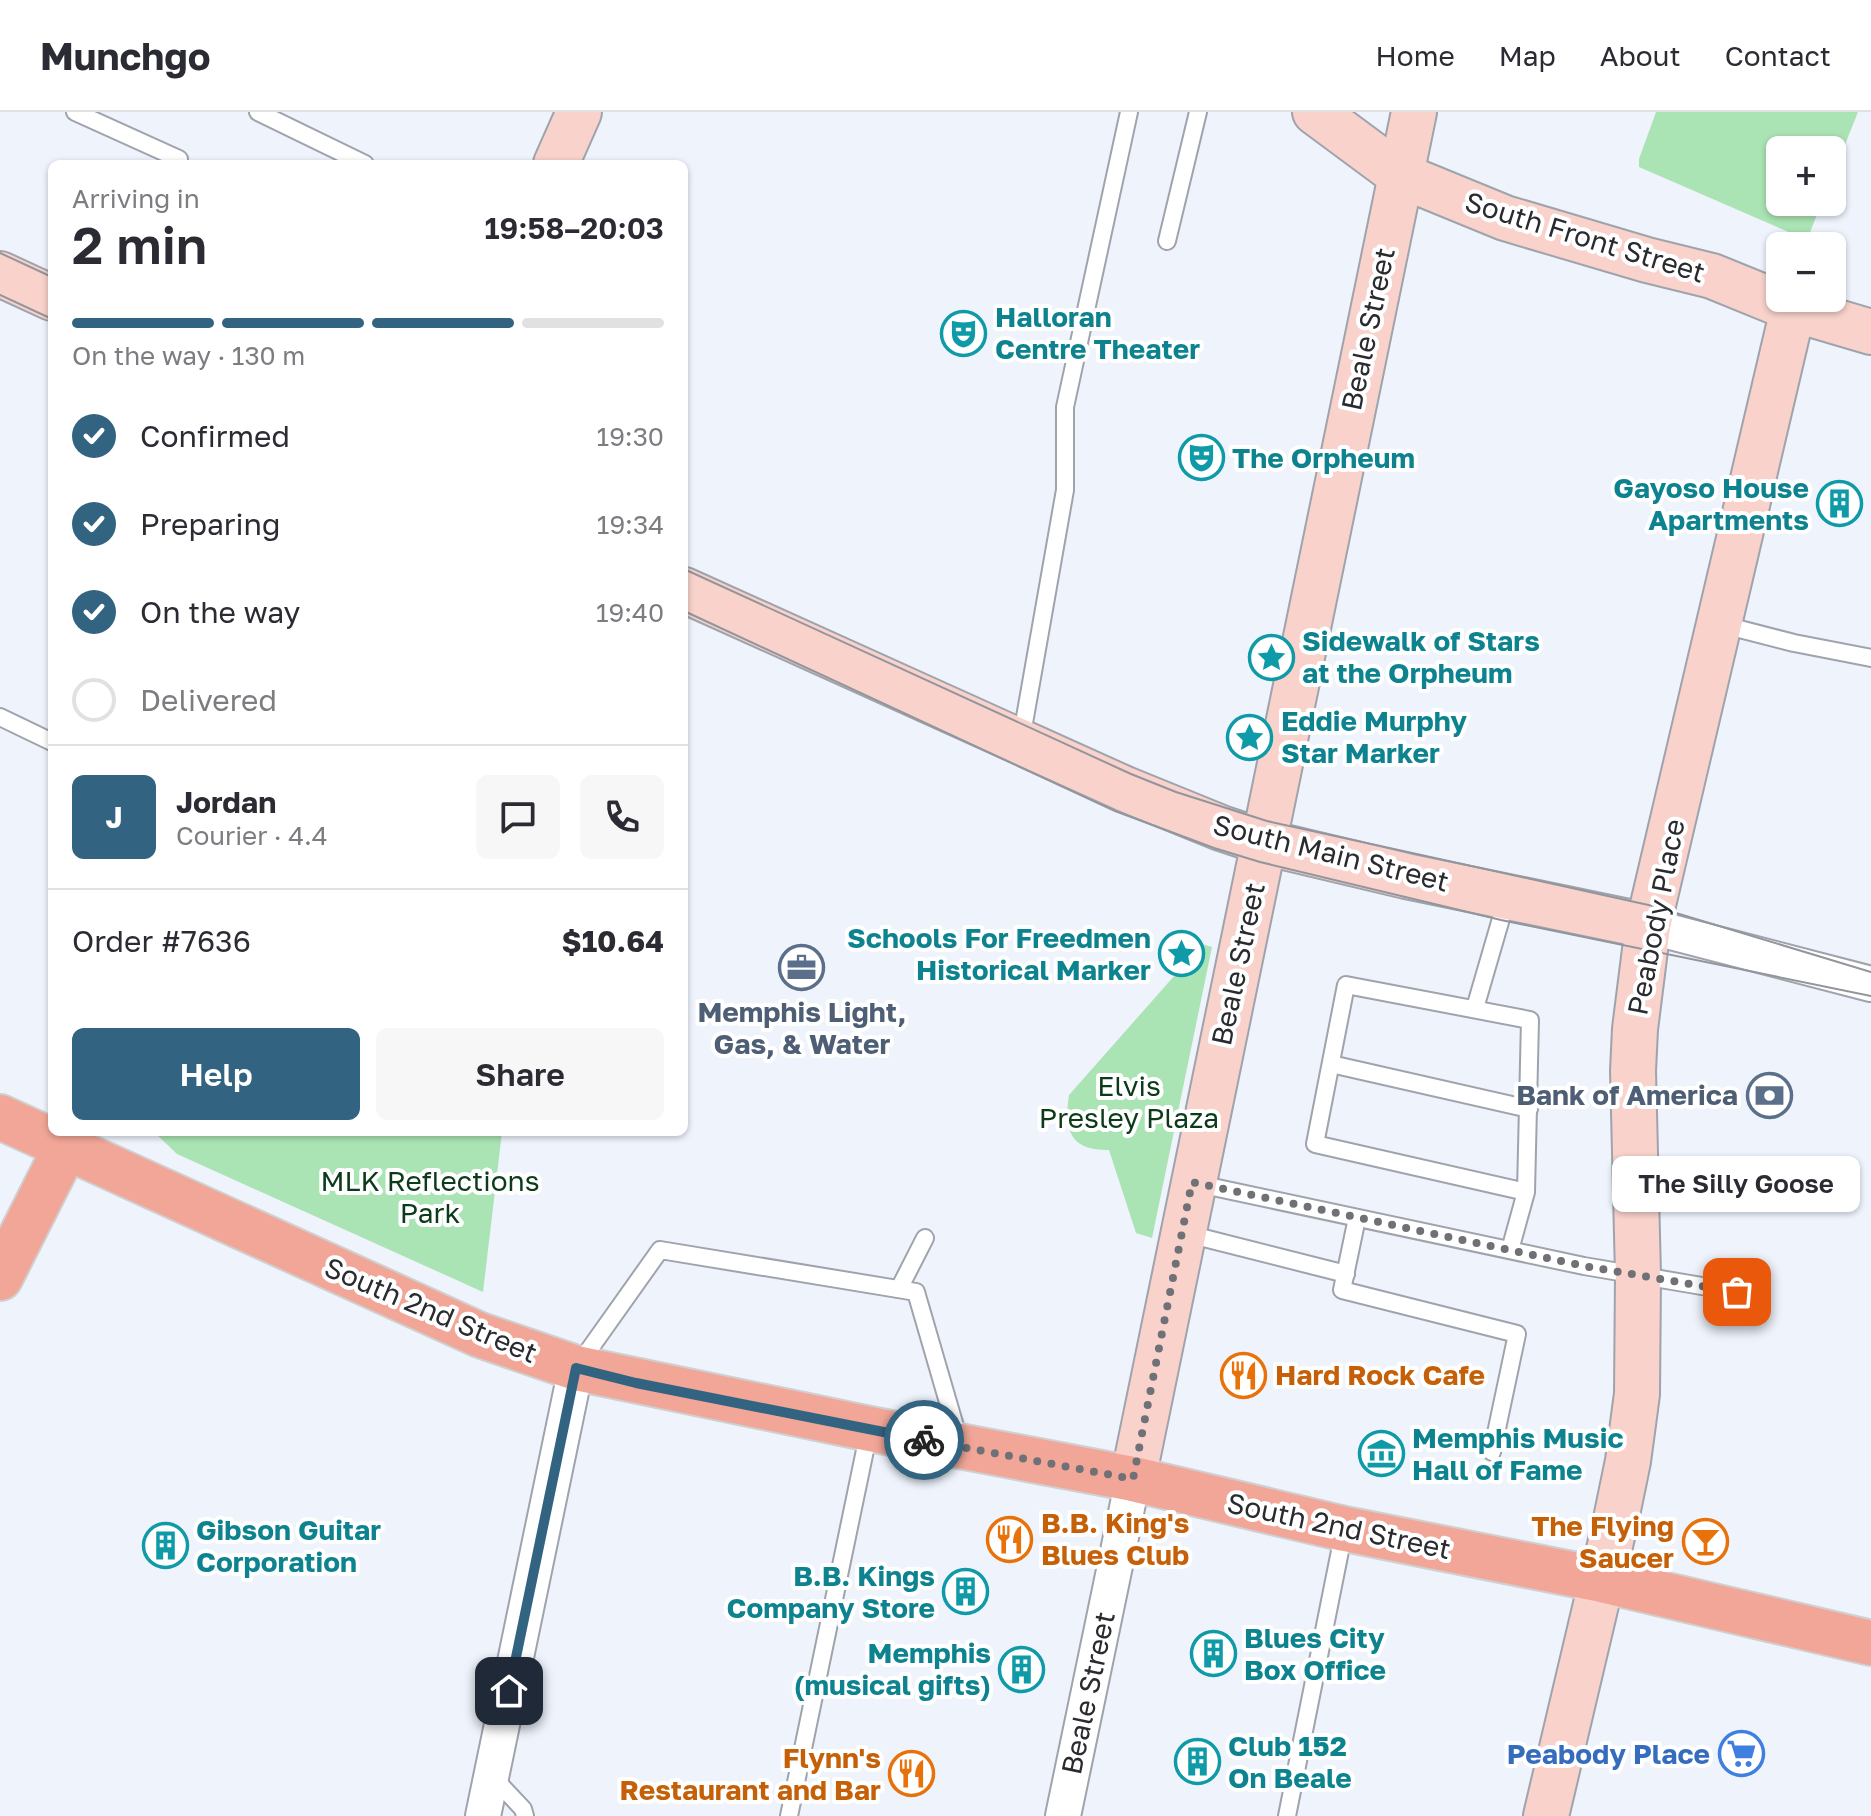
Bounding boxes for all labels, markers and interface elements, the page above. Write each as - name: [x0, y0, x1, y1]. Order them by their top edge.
- text: Munchgo: [40, 33, 210, 78]
- text: Home: [1376, 39, 1455, 72]
- text: Map: [1499, 39, 1556, 72]
- text: About: [1600, 39, 1681, 72]
- text: Contact: [1725, 39, 1831, 72]
- map controls: [1766, 136, 1846, 312]
- button: +: [1766, 136, 1846, 216]
- text: Arriving in: [72, 183, 200, 214]
- street label: South Front Street: [1461, 184, 1709, 289]
- text: 19:58–20:03: [484, 210, 664, 246]
- text: 2 min: [72, 213, 207, 275]
- button: −: [1766, 232, 1846, 312]
- street label: Beale Street: [1334, 244, 1401, 413]
- place label: Halloran Centre Theater: [995, 300, 1200, 365]
- theatre icon: Halloran Centre Theater: [940, 309, 988, 357]
- text: On the way · 130 m: [72, 340, 305, 371]
- icon: check: [72, 414, 116, 458]
- text: Confirmed: [140, 418, 290, 454]
- text: 19:30: [597, 421, 664, 452]
- theatre icon: The Orpheum: [1177, 434, 1225, 482]
- place label: The Orpheum: [1232, 441, 1415, 474]
- place label: Gayoso House Apartments: [1613, 471, 1809, 536]
- building icon: Gayoso House Apartments: [1816, 480, 1864, 528]
- icon: check: [72, 502, 116, 546]
- text: Preparing: [140, 506, 281, 542]
- text: 19:34: [597, 509, 664, 540]
- icon: check: [72, 590, 116, 634]
- text: On the way: [140, 594, 300, 630]
- text: 19:40: [596, 597, 664, 628]
- place label: Sidewalk of Stars at the Orpheum: [1302, 624, 1540, 689]
- place icon: Sidewalk of Stars at the Orpheum: [1247, 633, 1295, 681]
- text: Delivered: [140, 682, 277, 718]
- place label: Eddie Murphy Star Marker: [1281, 704, 1467, 769]
- place icon: Eddie Murphy Star Marker: [1226, 713, 1274, 761]
- button: chat: [476, 775, 560, 859]
- button: phone: [580, 775, 664, 859]
- text: Jordan: [176, 784, 276, 820]
- text: J: [105, 799, 123, 835]
- street label: South Main Street: [1210, 807, 1452, 898]
- street label: Peabody Place: [1620, 816, 1691, 1018]
- text: Courier · 4.4: [176, 820, 328, 851]
- street label: Beale Street: [1204, 879, 1271, 1048]
- place label: Schools For Freedmen Historical Marker: [847, 921, 1151, 986]
- text: Order #7636: [72, 923, 251, 959]
- text: $10.64: [562, 923, 664, 959]
- place icon: Schools For Freedmen Historical Marker: [1158, 930, 1206, 978]
- office icon: Memphis Light, Gas, & Water: [778, 943, 826, 991]
- place label: Memphis Light, Gas, & Water: [697, 995, 907, 1060]
- button: Help: [72, 1028, 360, 1120]
- button: Share: [376, 1028, 664, 1120]
- park label: Elvis Presley Plaza: [1039, 1069, 1219, 1134]
- bank icon: Bank of America: [1745, 1071, 1793, 1119]
- place label: Bank of America: [1516, 1078, 1738, 1111]
- callout: The Silly Goose: [1613, 1156, 1861, 1212]
- park label: MLK Reflections Park: [320, 1164, 540, 1229]
- text: The Silly Goose: [1638, 1168, 1834, 1199]
- street label: South 2nd Street: [320, 1250, 542, 1369]
- pin: [1703, 1258, 1771, 1326]
- icon: bag: [1715, 1270, 1759, 1314]
- restaurant icon: Hard Rock Cafe: [1220, 1351, 1268, 1399]
- place label: Hard Rock Cafe: [1275, 1358, 1485, 1391]
- courier: [884, 1400, 964, 1480]
- icon: bike: [902, 1418, 946, 1462]
- place label: Memphis Music Hall of Fame: [1412, 1421, 1624, 1486]
- museum icon: Memphis Music Hall of Fame: [1357, 1430, 1405, 1478]
- street label: South 2nd Street: [1224, 1486, 1454, 1565]
- place label: B.B. King's Blues Club: [1041, 1506, 1189, 1571]
- place label: The Flying Saucer: [1531, 1509, 1674, 1574]
- place label: Gibson Guitar Corporation: [196, 1513, 381, 1578]
- restaurant icon: B.B. King's Blues Club: [986, 1515, 1034, 1563]
- bar icon: The Flying Saucer: [1681, 1518, 1729, 1566]
- building icon: Gibson Guitar Corporation: [141, 1522, 189, 1570]
- place label: B.B. Kings Company Store: [727, 1559, 935, 1624]
- building icon: B.B. Kings Company Store: [942, 1568, 990, 1616]
- street label: Beale Street: [1054, 1608, 1121, 1777]
- place label: Blues City Box Office: [1244, 1621, 1386, 1686]
- building icon: Blues City Box Office: [1189, 1630, 1237, 1678]
- place label: Memphis (musical gifts): [794, 1636, 991, 1701]
- building icon: Memphis (musical gifts): [998, 1645, 1046, 1693]
- pin: [475, 1657, 543, 1725]
- icon: home: [487, 1669, 531, 1713]
- place label: Club 152 On Beale: [1228, 1729, 1352, 1794]
- supermarket icon: Peabody Place: [1717, 1730, 1765, 1778]
- place label: Peabody Place: [1507, 1737, 1710, 1770]
- building icon: Club 152 On Beale: [1173, 1738, 1221, 1786]
- place label: Flynn's Restaurant and Bar: [620, 1741, 881, 1806]
- restaurant icon: Flynn's Restaurant and Bar: [888, 1750, 936, 1798]

